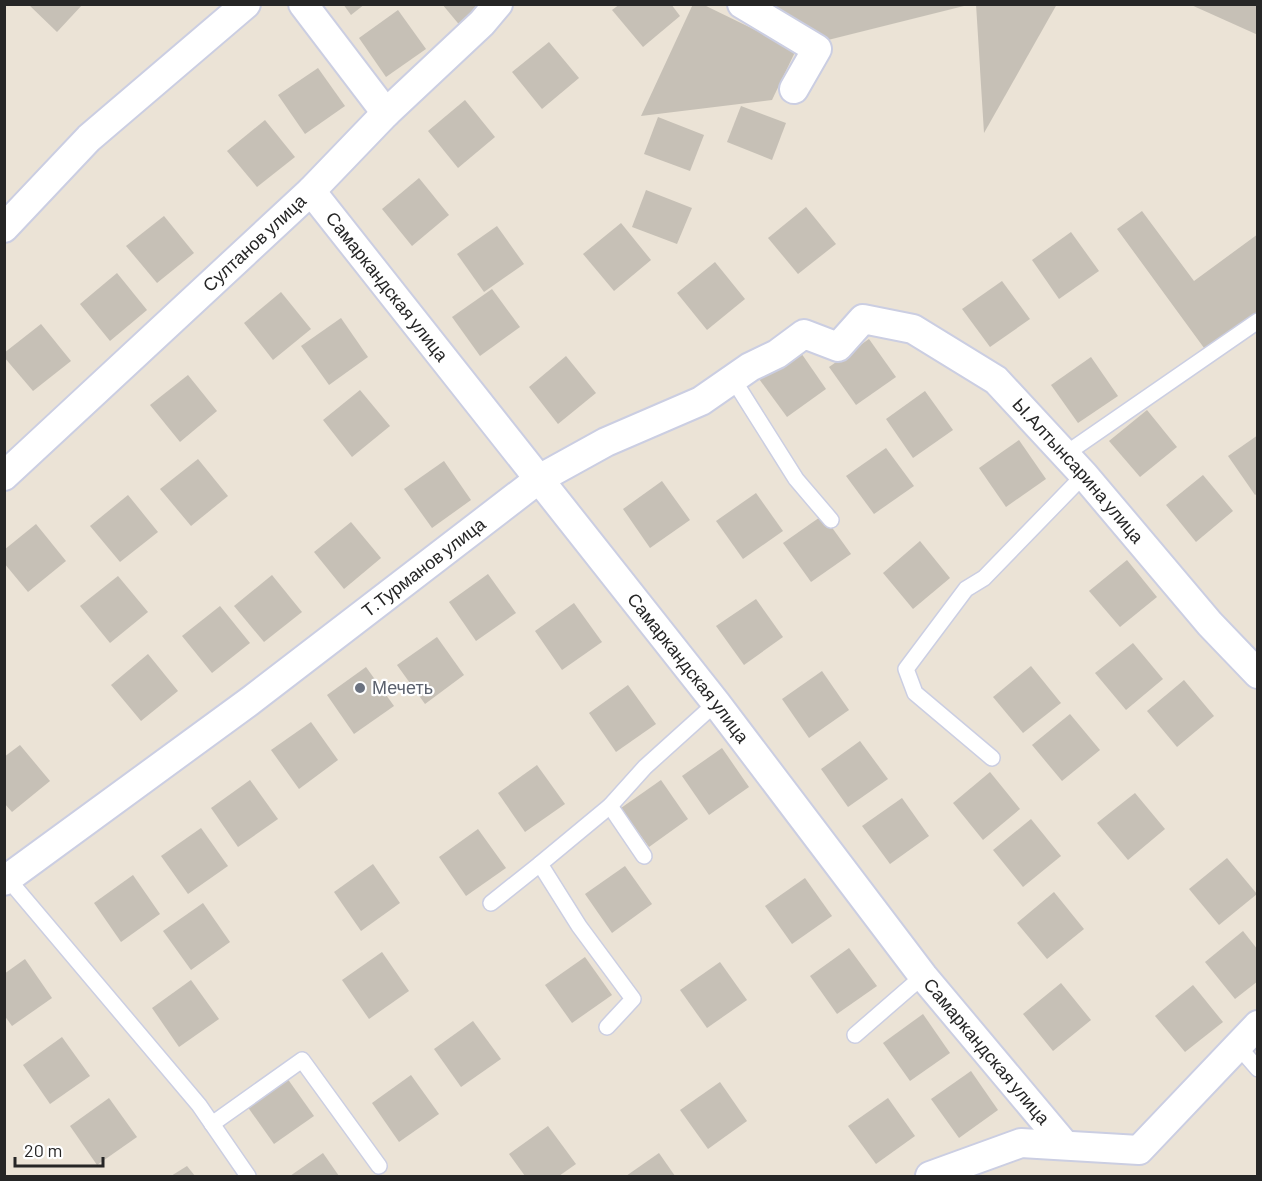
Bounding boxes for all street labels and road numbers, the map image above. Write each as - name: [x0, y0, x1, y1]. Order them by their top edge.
- street label: Султанов улица: [198, 189, 311, 296]
- street label: Самаркандская улица: [322, 207, 454, 366]
- street label: Ы.Алтынсарина улица: [1008, 393, 1149, 548]
- street label: Т.Турманов улица: [357, 512, 490, 621]
- street label: Самаркандская улица: [623, 588, 755, 748]
- street label: Самаркандская улица: [919, 973, 1056, 1129]

